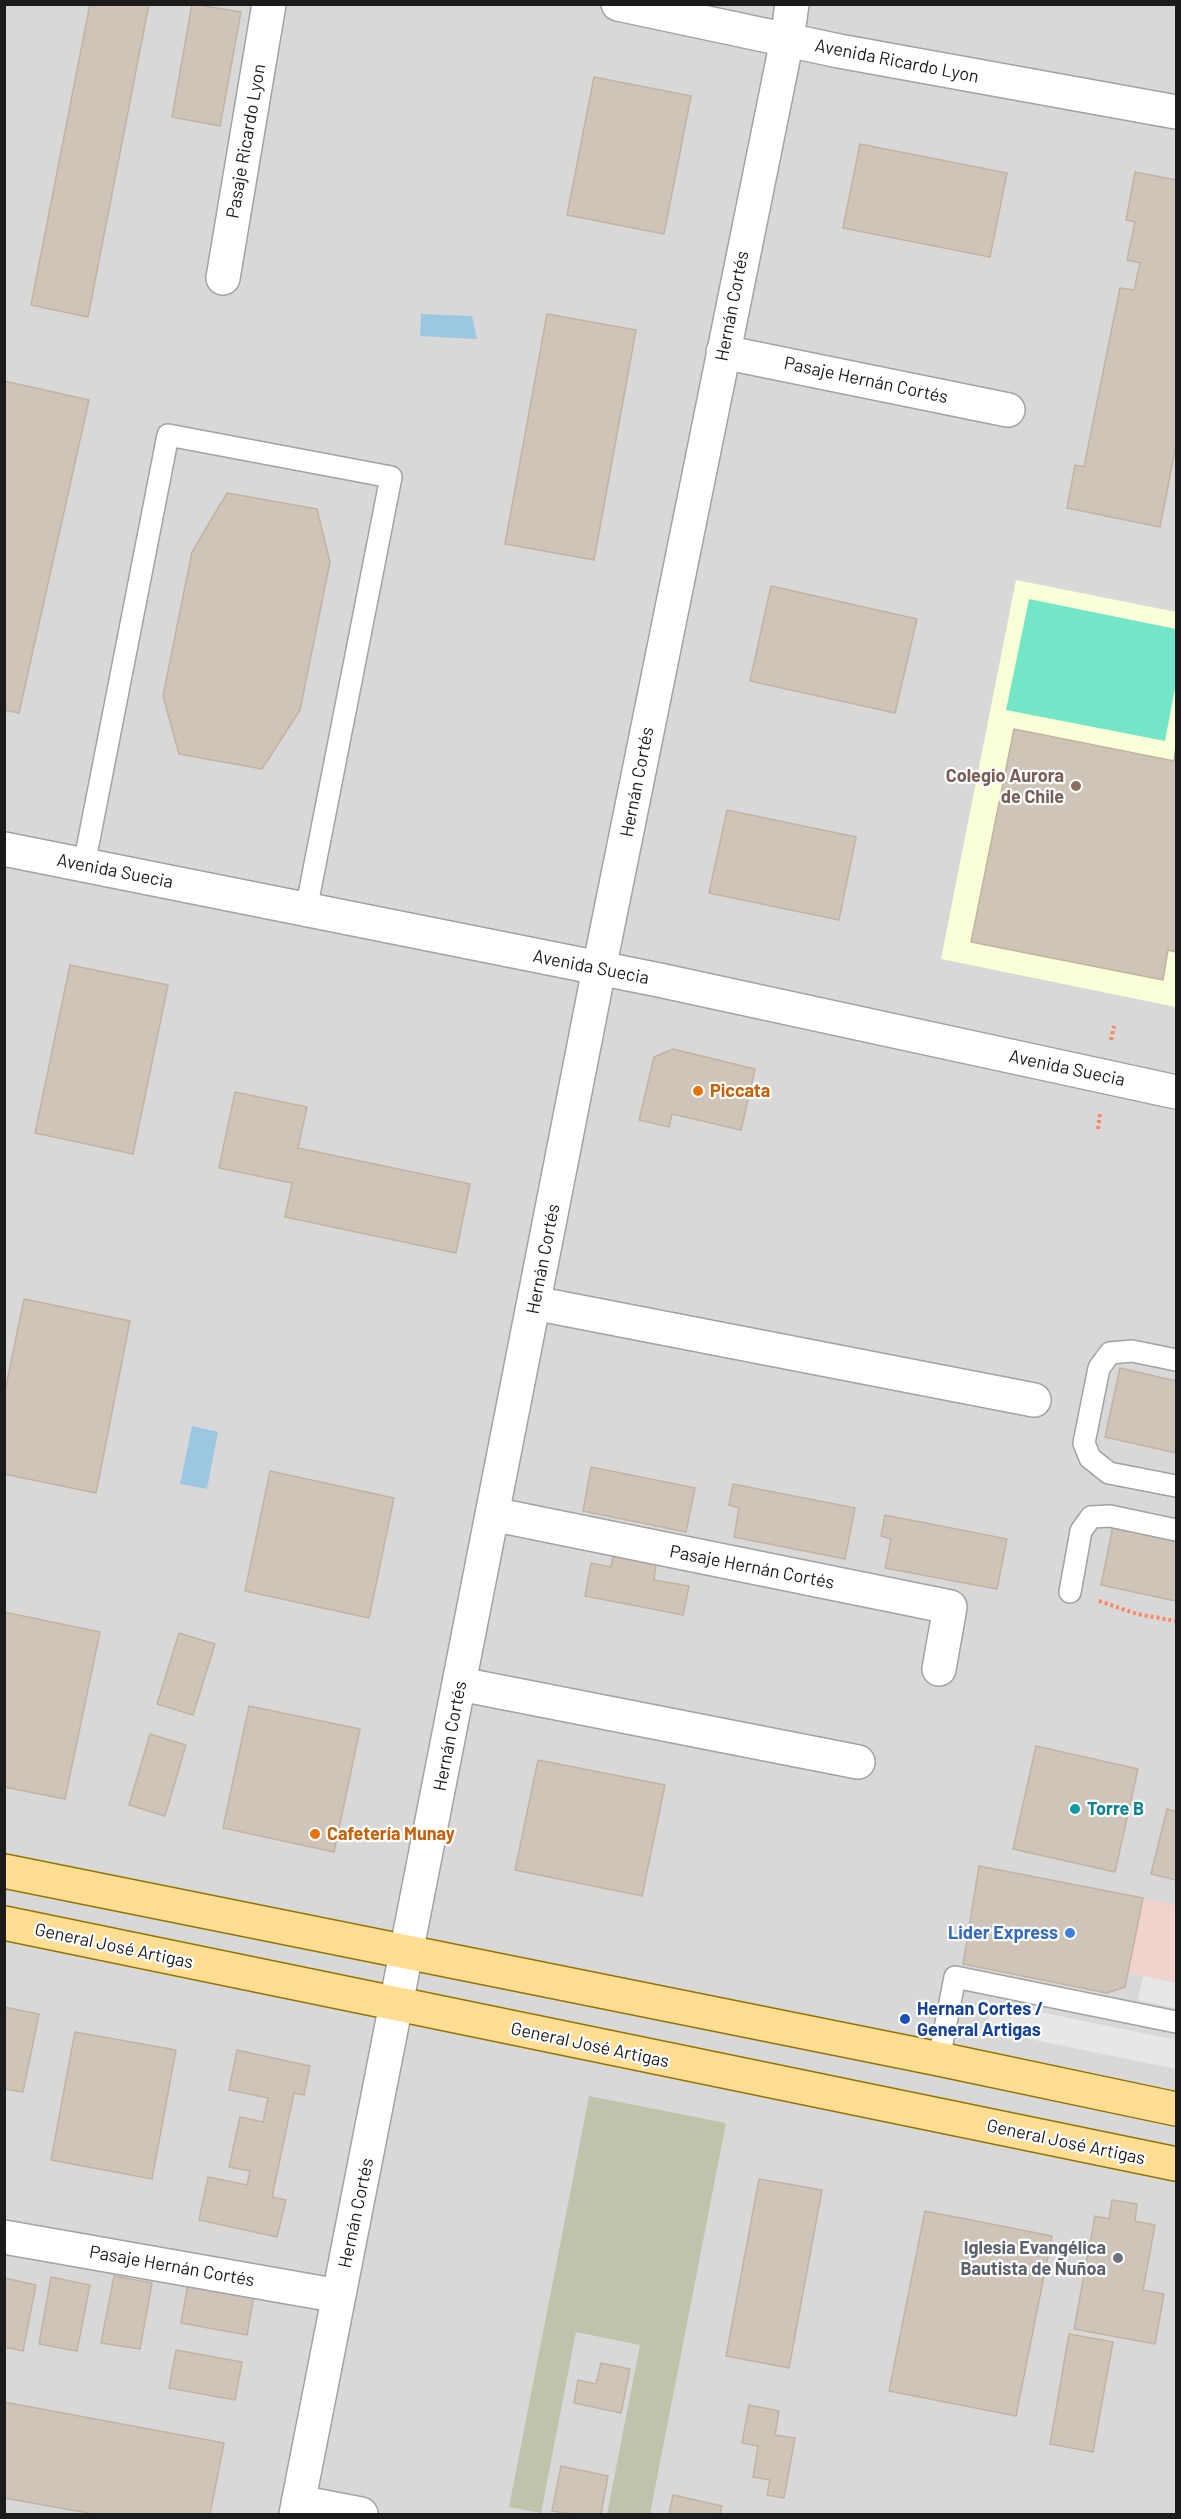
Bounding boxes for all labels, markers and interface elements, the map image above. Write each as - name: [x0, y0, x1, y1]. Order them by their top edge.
- street label: Avenida Ricardo Lyon: [813, 35, 981, 87]
- street label: Pasaje Ricardo Lyon: [222, 62, 270, 220]
- street label: Hernán Cortés: [711, 249, 753, 363]
- street label: Pasaje Hernán Cortés: [782, 352, 950, 408]
- street label: Hernán Cortés: [616, 725, 658, 839]
- place label: Colegio Aurora de Chile: [946, 765, 1064, 808]
- marker: Colegio Aurora de Chile: [1069, 779, 1083, 793]
- street label: Avenida Suecia: [55, 849, 175, 893]
- street label: Avenida Suecia: [531, 945, 651, 989]
- street label: Avenida Suecia: [1007, 1045, 1127, 1091]
- place label: Piccata: [710, 1080, 770, 1102]
- marker: Piccata: [691, 1084, 705, 1098]
- street label: Hernán Cortés: [522, 1202, 564, 1316]
- street label: Pasaje Hernán Cortés: [668, 1540, 836, 1594]
- street label: Hernán Cortés: [429, 1679, 471, 1793]
- place label: Torre B: [1087, 1798, 1144, 1820]
- marker: Torre B: [1068, 1802, 1082, 1816]
- place label: Cafetería Munay: [327, 1823, 455, 1845]
- marker: Cafetería Munay: [308, 1827, 322, 1841]
- street label: General José Artigas: [33, 1919, 195, 1973]
- place label: Lider Express: [948, 1922, 1058, 1944]
- marker: Lider Express: [1063, 1926, 1077, 1940]
- place label: Hernan Cortes / General Artigas: [917, 1998, 1043, 2040]
- marker: Hernan Cortes / General Artigas: [898, 2012, 912, 2026]
- street label: General José Artigas: [509, 2018, 671, 2072]
- street label: General José Artigas: [985, 2115, 1147, 2169]
- street label: Hernán Cortés: [334, 2156, 378, 2270]
- place label: Iglesia Evangélica Bautista de Ñuñoa: [960, 2237, 1106, 2280]
- street label: Pasaje Hernán Cortés: [88, 2241, 256, 2291]
- marker: Iglesia Evangélica Bautista de Ñuñoa: [1111, 2251, 1125, 2265]

